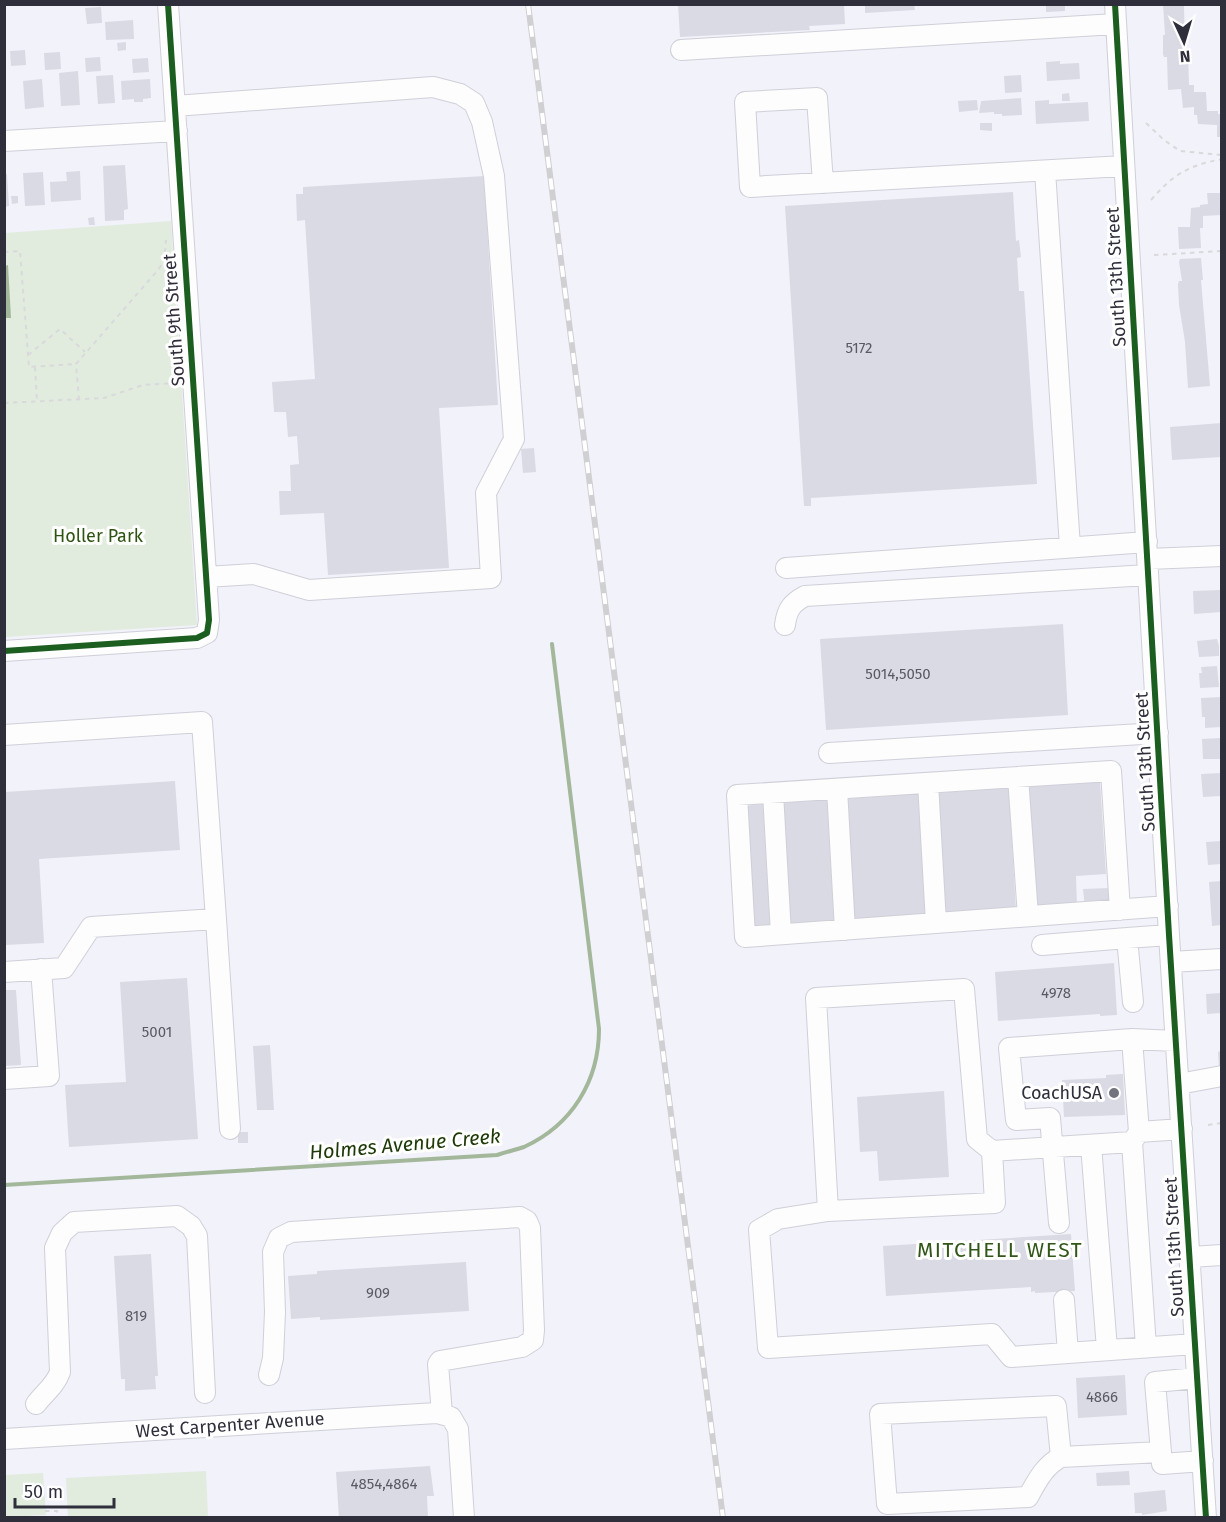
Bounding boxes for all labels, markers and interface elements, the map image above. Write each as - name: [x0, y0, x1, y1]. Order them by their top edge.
- north arrow: [1154, 12, 1214, 72]
- text: N: [1179, 47, 1191, 66]
- street label: South 13th Street: [1101, 206, 1131, 348]
- street label: South 9th Street: [158, 253, 190, 387]
- house number: 5172: [845, 339, 873, 357]
- park label: Holler Park: [53, 525, 144, 547]
- house number: 5014,5050: [865, 665, 931, 683]
- street label: South 13th Street: [1130, 691, 1160, 833]
- house number: 4978: [1041, 984, 1071, 1002]
- house number: 5001: [142, 1023, 172, 1041]
- place label: CoachUSA: [1021, 1082, 1103, 1104]
- marker: CoachUSA: [1107, 1086, 1121, 1100]
- water label: Holmes Avenue Creek: [308, 1124, 502, 1164]
- street label: South 13th Street: [1159, 1176, 1189, 1318]
- district label: MITCHELL WEST: [917, 1237, 1083, 1263]
- house number: 909: [366, 1284, 390, 1302]
- house number: 819: [125, 1307, 147, 1325]
- house number: 4866: [1086, 1388, 1118, 1406]
- street label: West Carpenter Avenue: [135, 1407, 325, 1443]
- scale bar: [15, 1471, 114, 1509]
- house number: 4854,4864: [350, 1475, 418, 1493]
- text: 50 m: [24, 1481, 63, 1503]

